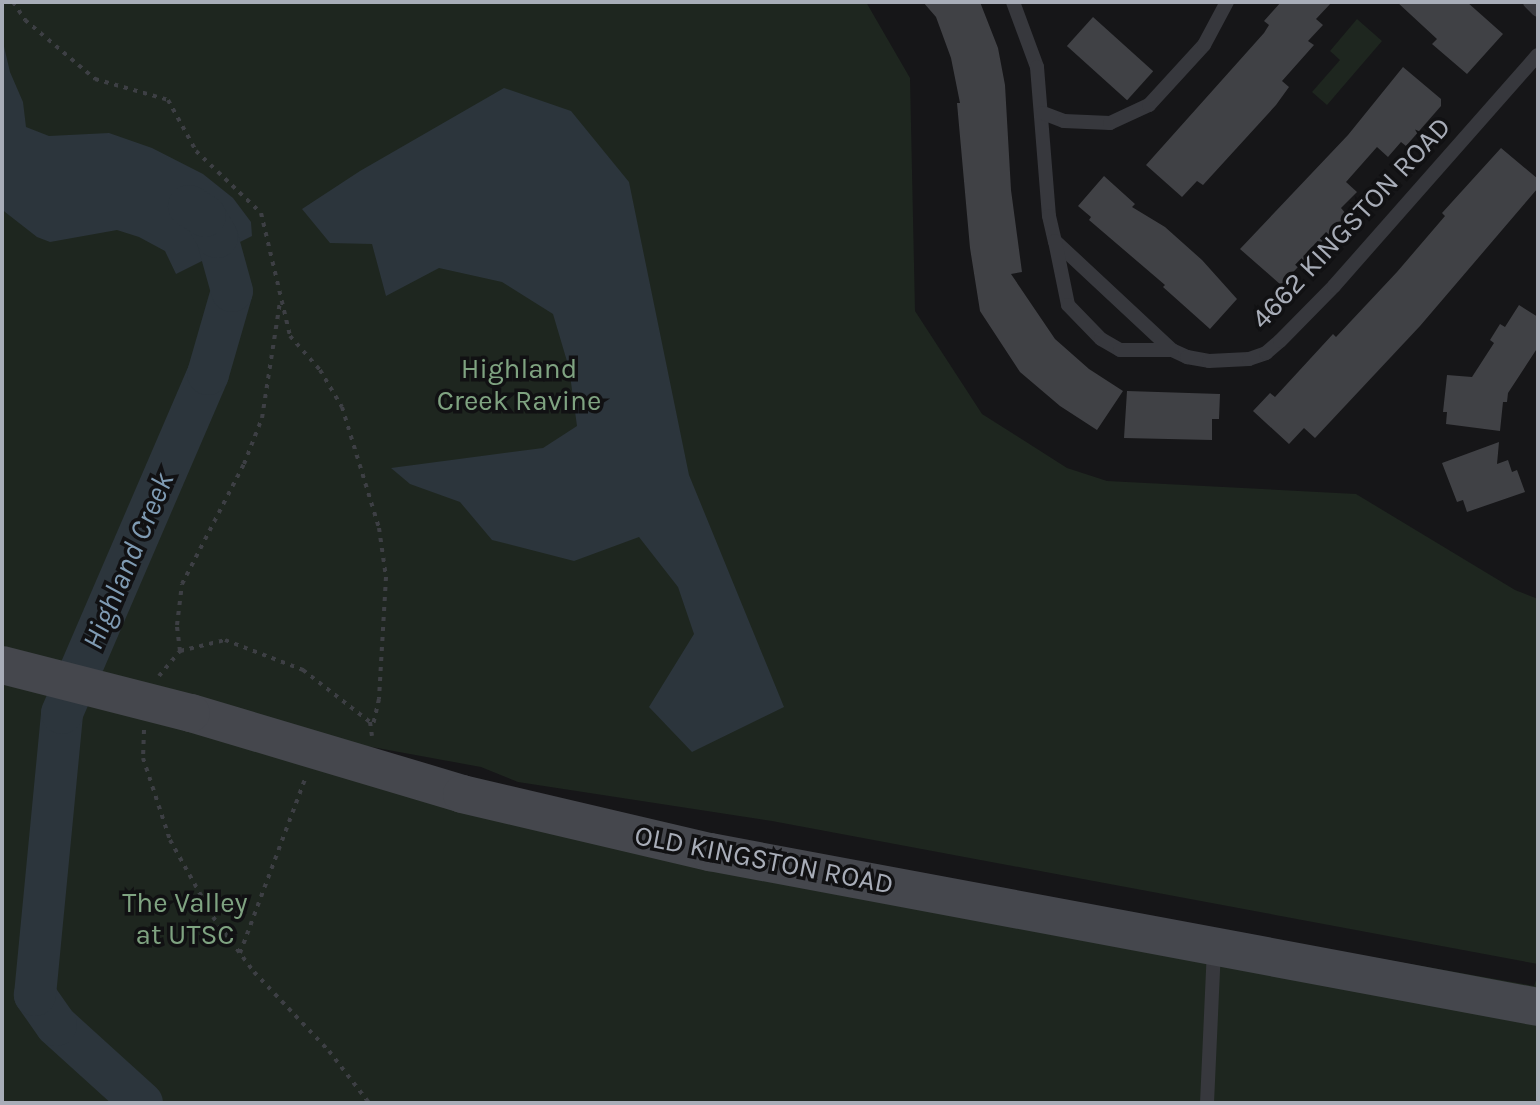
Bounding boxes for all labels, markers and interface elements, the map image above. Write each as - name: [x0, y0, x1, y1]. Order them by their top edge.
- street label: 4662 KINGSTON ROAD: [1244, 110, 1458, 336]
- park label: Highland Creek Ravine: [437, 352, 601, 418]
- water label: Highland Creek: [75, 467, 181, 655]
- street label: OLD KINGSTON ROAD: [632, 818, 896, 902]
- park label: The Valley at UTSC: [122, 886, 248, 952]

